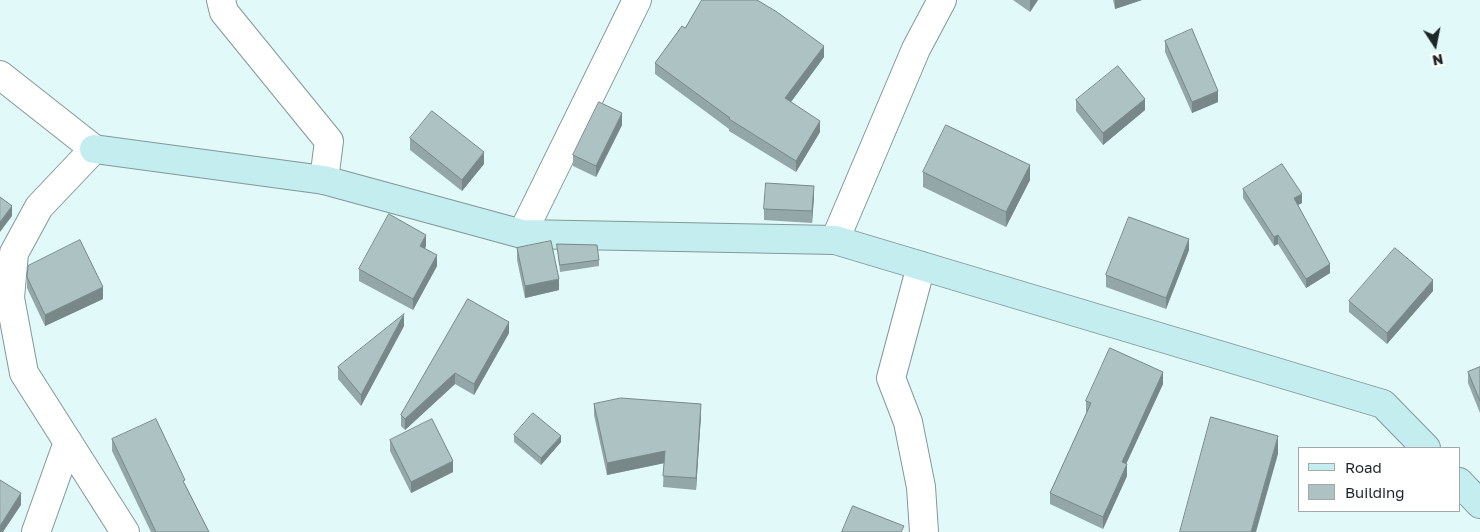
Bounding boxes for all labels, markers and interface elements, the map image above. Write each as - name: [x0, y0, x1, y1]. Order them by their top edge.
- north arrow: [1410, 20, 1460, 70]
- text: N: [1431, 51, 1445, 70]
- legend: [1298, 447, 1460, 512]
- text: Road: [1345, 458, 1382, 476]
- text: Building: [1345, 483, 1405, 501]

